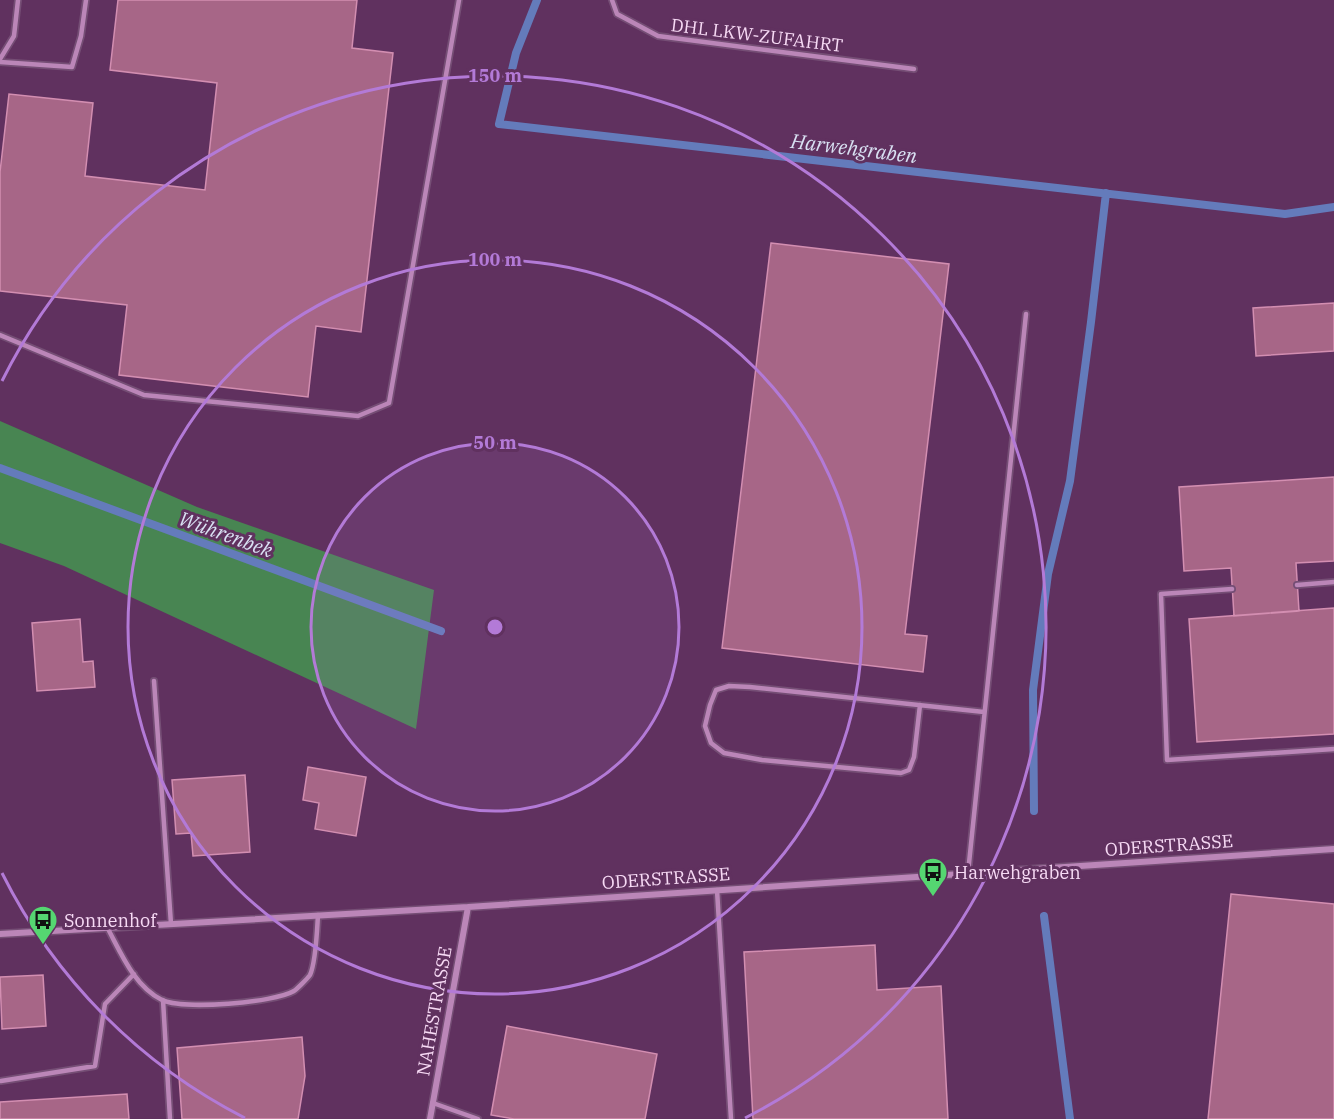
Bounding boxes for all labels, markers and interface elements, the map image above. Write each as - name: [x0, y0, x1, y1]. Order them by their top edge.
- street label: DHL LKW-ZUFAHRT: [670, 13, 845, 57]
- text: 150 m: [468, 64, 523, 87]
- water label: Harwehgraben: [788, 127, 919, 169]
- text: 100 m: [468, 248, 523, 271]
- text: 50 m: [473, 431, 517, 454]
- water label: Wührenbek: [175, 504, 277, 564]
- centre of rings: [485, 617, 505, 637]
- street label: ODERSTRASSE: [1104, 829, 1234, 861]
- bus stop icon: Harwehgraben: [917, 856, 949, 898]
- place label: Harwehgraben: [954, 861, 1081, 884]
- street label: ODERSTRASSE: [601, 862, 731, 894]
- bus stop icon: Sonnenhof: [27, 904, 59, 946]
- place label: Sonnenhof: [64, 909, 158, 932]
- street label: NAHESTRASSE: [411, 944, 457, 1078]

